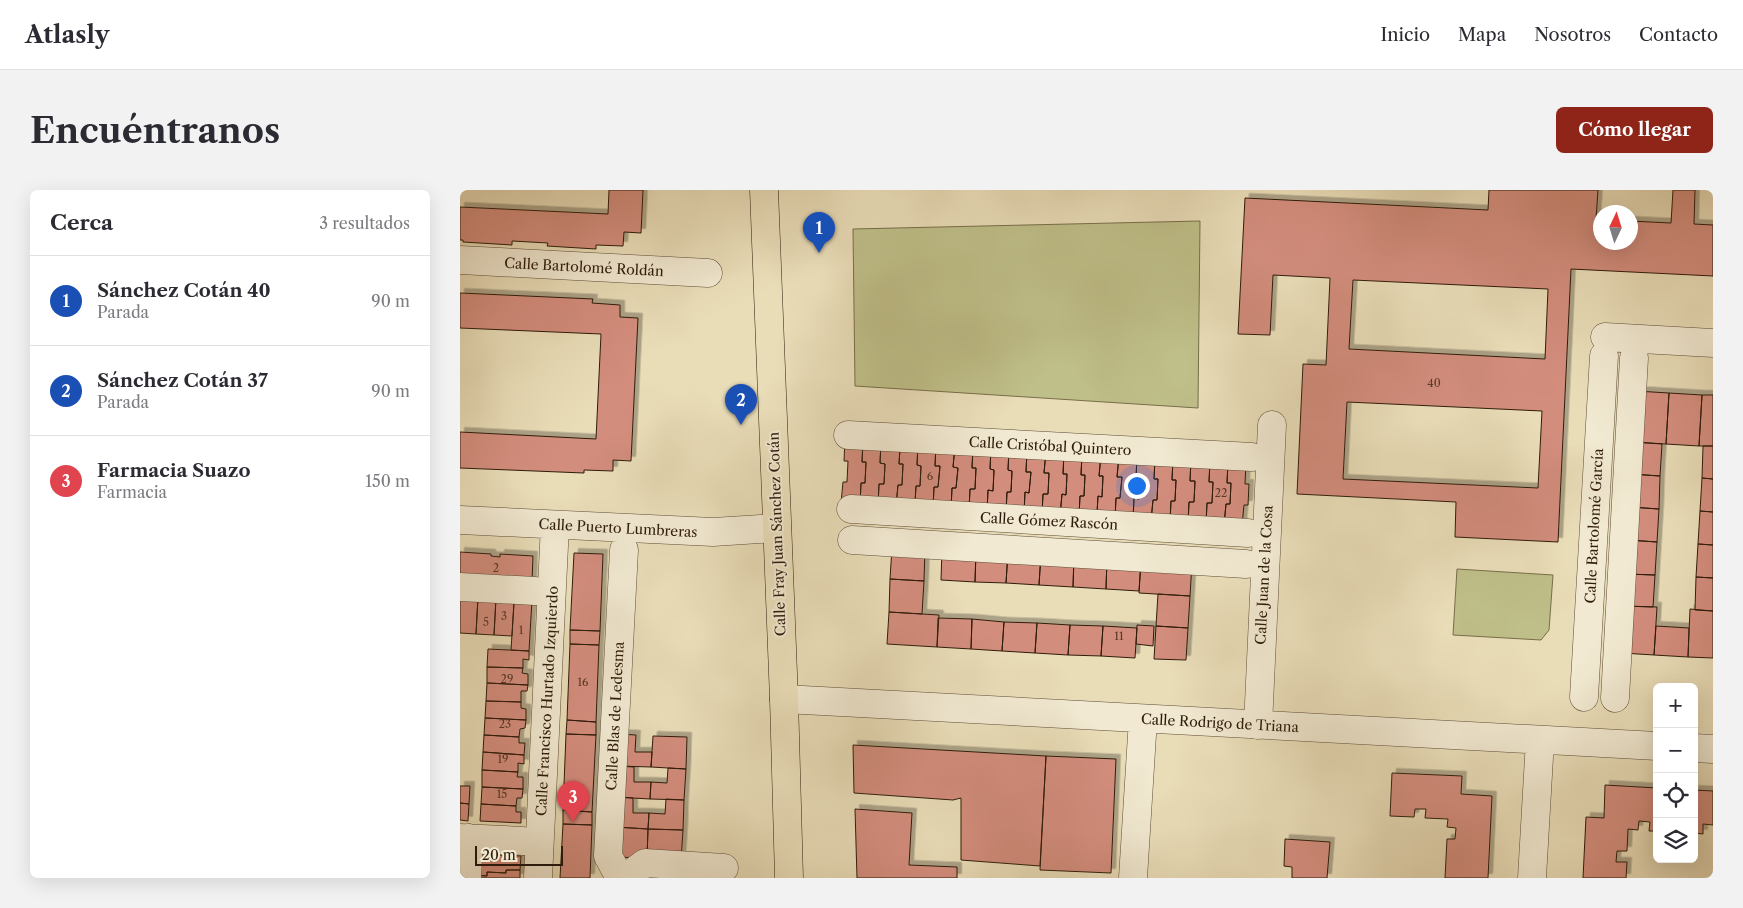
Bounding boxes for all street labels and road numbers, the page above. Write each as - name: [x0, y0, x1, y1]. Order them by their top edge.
- street label: Calle Bartolomé Roldán: [504, 254, 664, 280]
- street label: Calle Fray Juan Sánchez Cotán: [764, 431, 790, 636]
- street label: Calle Cristóbal Quintero: [968, 433, 1132, 459]
- street label: Calle Bartolomé García: [1581, 447, 1607, 604]
- street label: Calle Juan de la Cosa: [1251, 504, 1277, 645]
- street label: Calle Gómez Rascón: [980, 508, 1119, 534]
- street label: Calle Puerto Lumbreras: [538, 515, 698, 541]
- street label: Calle Francisco Hurtado Izquierdo: [532, 585, 562, 817]
- street label: Calle Blas de Ledesma: [602, 640, 628, 791]
- street label: Calle Rodrigo de Triana: [1141, 710, 1300, 736]

